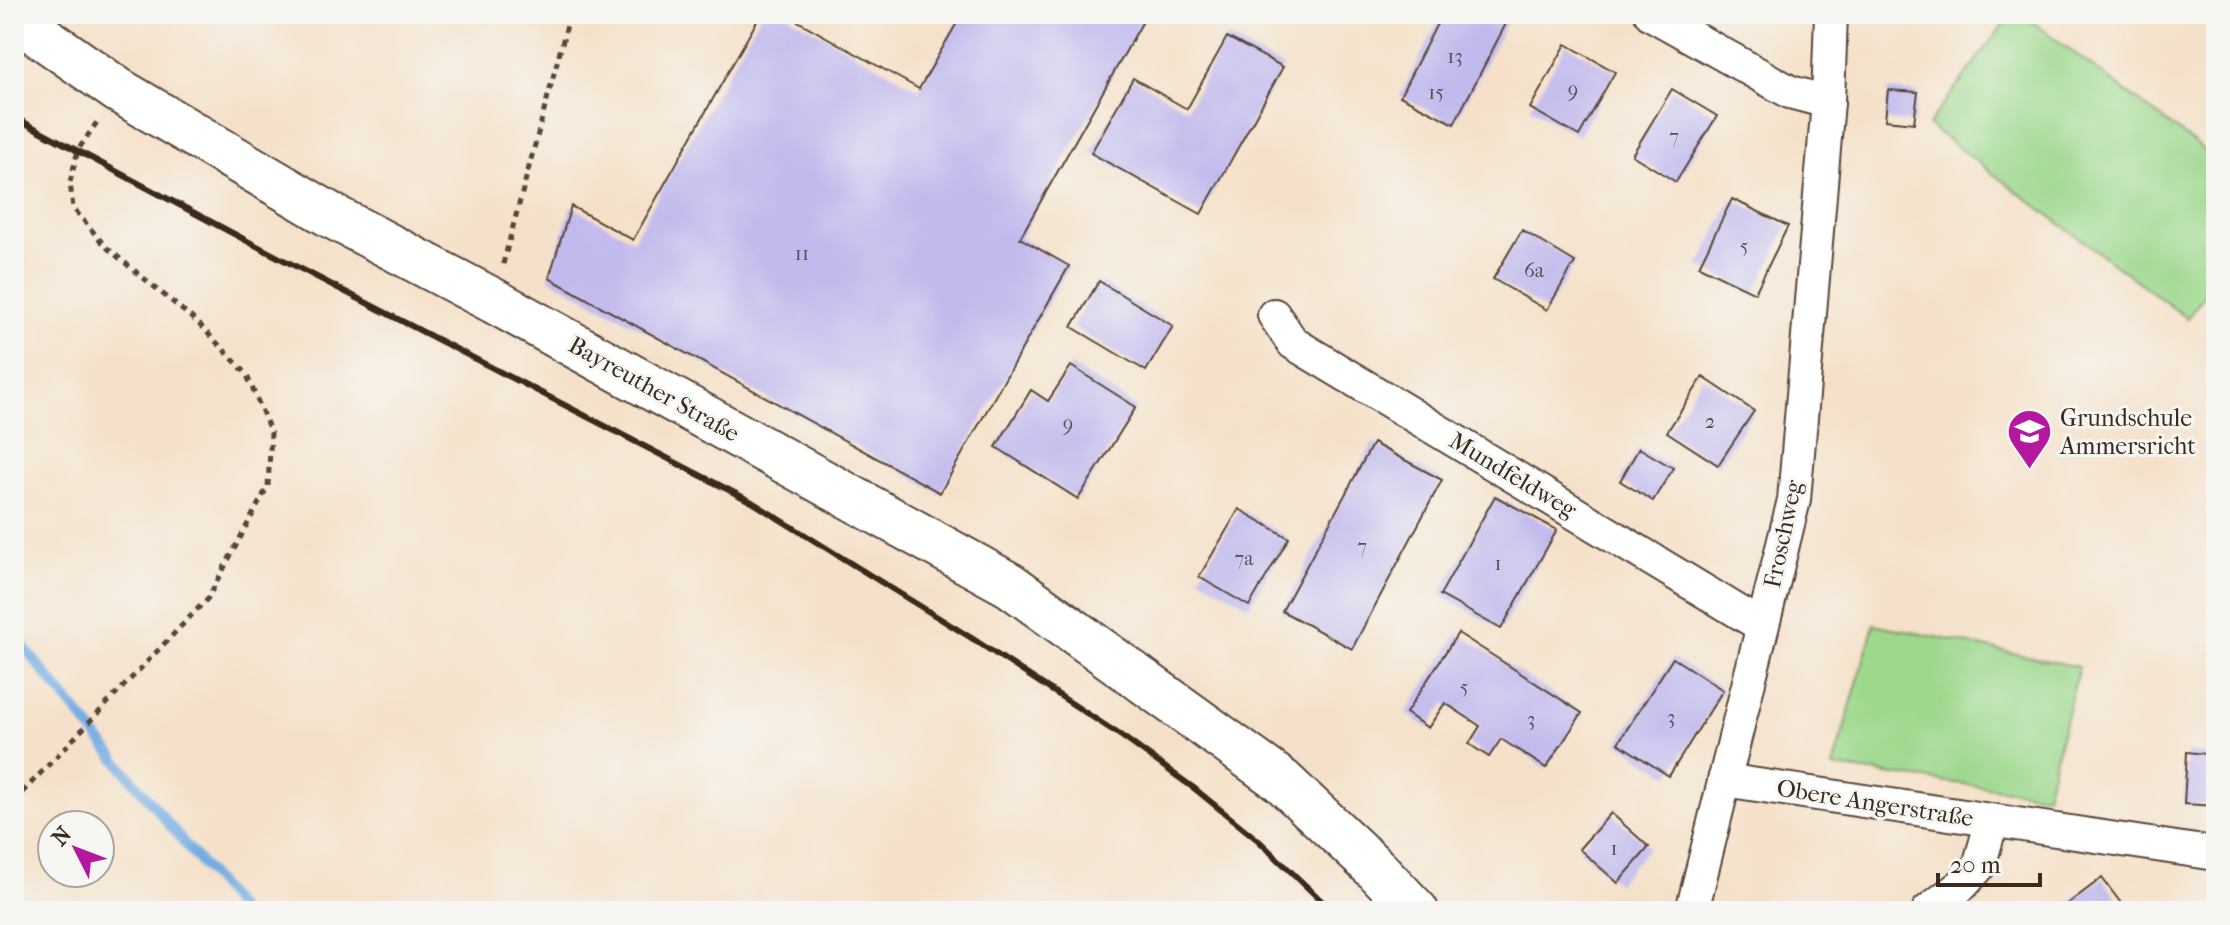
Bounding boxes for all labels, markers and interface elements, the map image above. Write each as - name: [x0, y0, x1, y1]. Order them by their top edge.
- house number: 13: [1447, 45, 1463, 68]
- house number: 9: [1568, 79, 1578, 102]
- house number: 15: [1428, 81, 1444, 104]
- house number: 7: [1669, 125, 1679, 148]
- house number: 5: [1740, 235, 1748, 258]
- house number: 11: [795, 242, 809, 265]
- house number: 6a: [1524, 259, 1545, 282]
- street label: Bayreuther Straße: [564, 330, 744, 448]
- place label: Grundschule Ammersricht: [2059, 404, 2196, 460]
- school or university icon: Grundschule Ammersricht: [2005, 408, 2053, 471]
- house number: 2: [1705, 410, 1715, 433]
- house number: 9: [1063, 413, 1073, 436]
- street label: Mundfeldweg: [1445, 426, 1582, 524]
- street label: Froschweg: [1758, 476, 1808, 590]
- house number: 7: [1357, 535, 1367, 558]
- house number: 7a: [1235, 547, 1254, 570]
- house number: 1: [1494, 552, 1502, 575]
- house number: 5: [1460, 676, 1468, 699]
- house number: 3: [1667, 706, 1675, 729]
- house number: 3: [1527, 708, 1535, 731]
- street label: Obere Angerstraße: [1775, 774, 1975, 832]
- north arrow: [36, 809, 116, 889]
- text: N: [47, 821, 77, 851]
- house number: 1: [1610, 837, 1618, 860]
- scale bar: [1938, 837, 2040, 887]
- text: 20 m: [1950, 851, 2001, 879]

